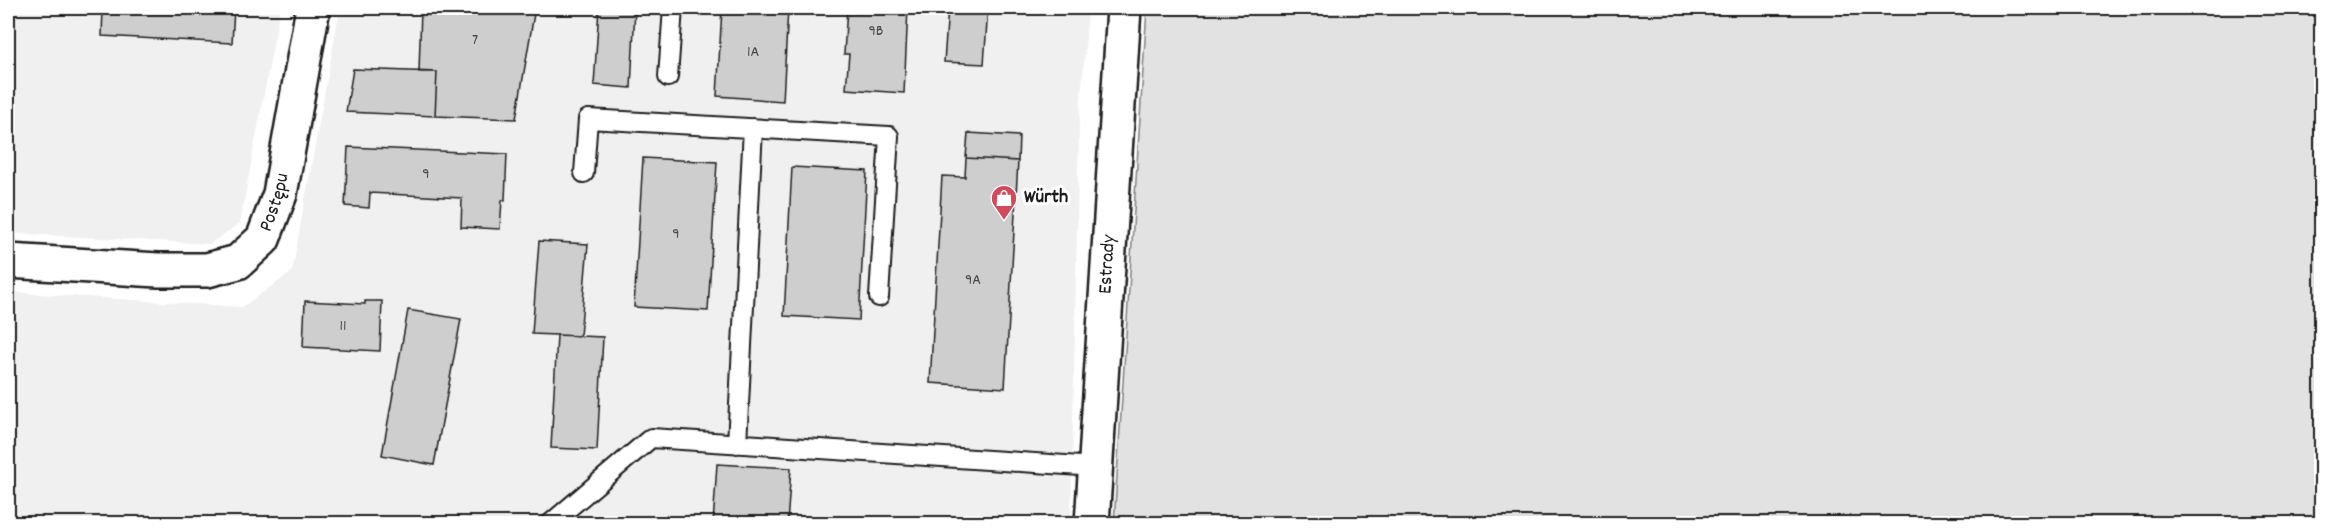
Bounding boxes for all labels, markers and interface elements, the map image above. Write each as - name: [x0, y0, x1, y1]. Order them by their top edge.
- house number: 9B: [869, 20, 883, 43]
- house number: 7: [472, 29, 478, 52]
- house number: 1A: [747, 41, 759, 64]
- house number: 9: [422, 163, 430, 186]
- street label: Postępu: [253, 171, 297, 236]
- shop icon: Würth: [989, 183, 1019, 221]
- place label: Würth: [1024, 184, 1068, 212]
- house number: 9: [672, 223, 680, 246]
- street label: Estrady: [1092, 233, 1124, 295]
- house number: 9A: [965, 269, 981, 292]
- house number: 11: [339, 315, 347, 338]

